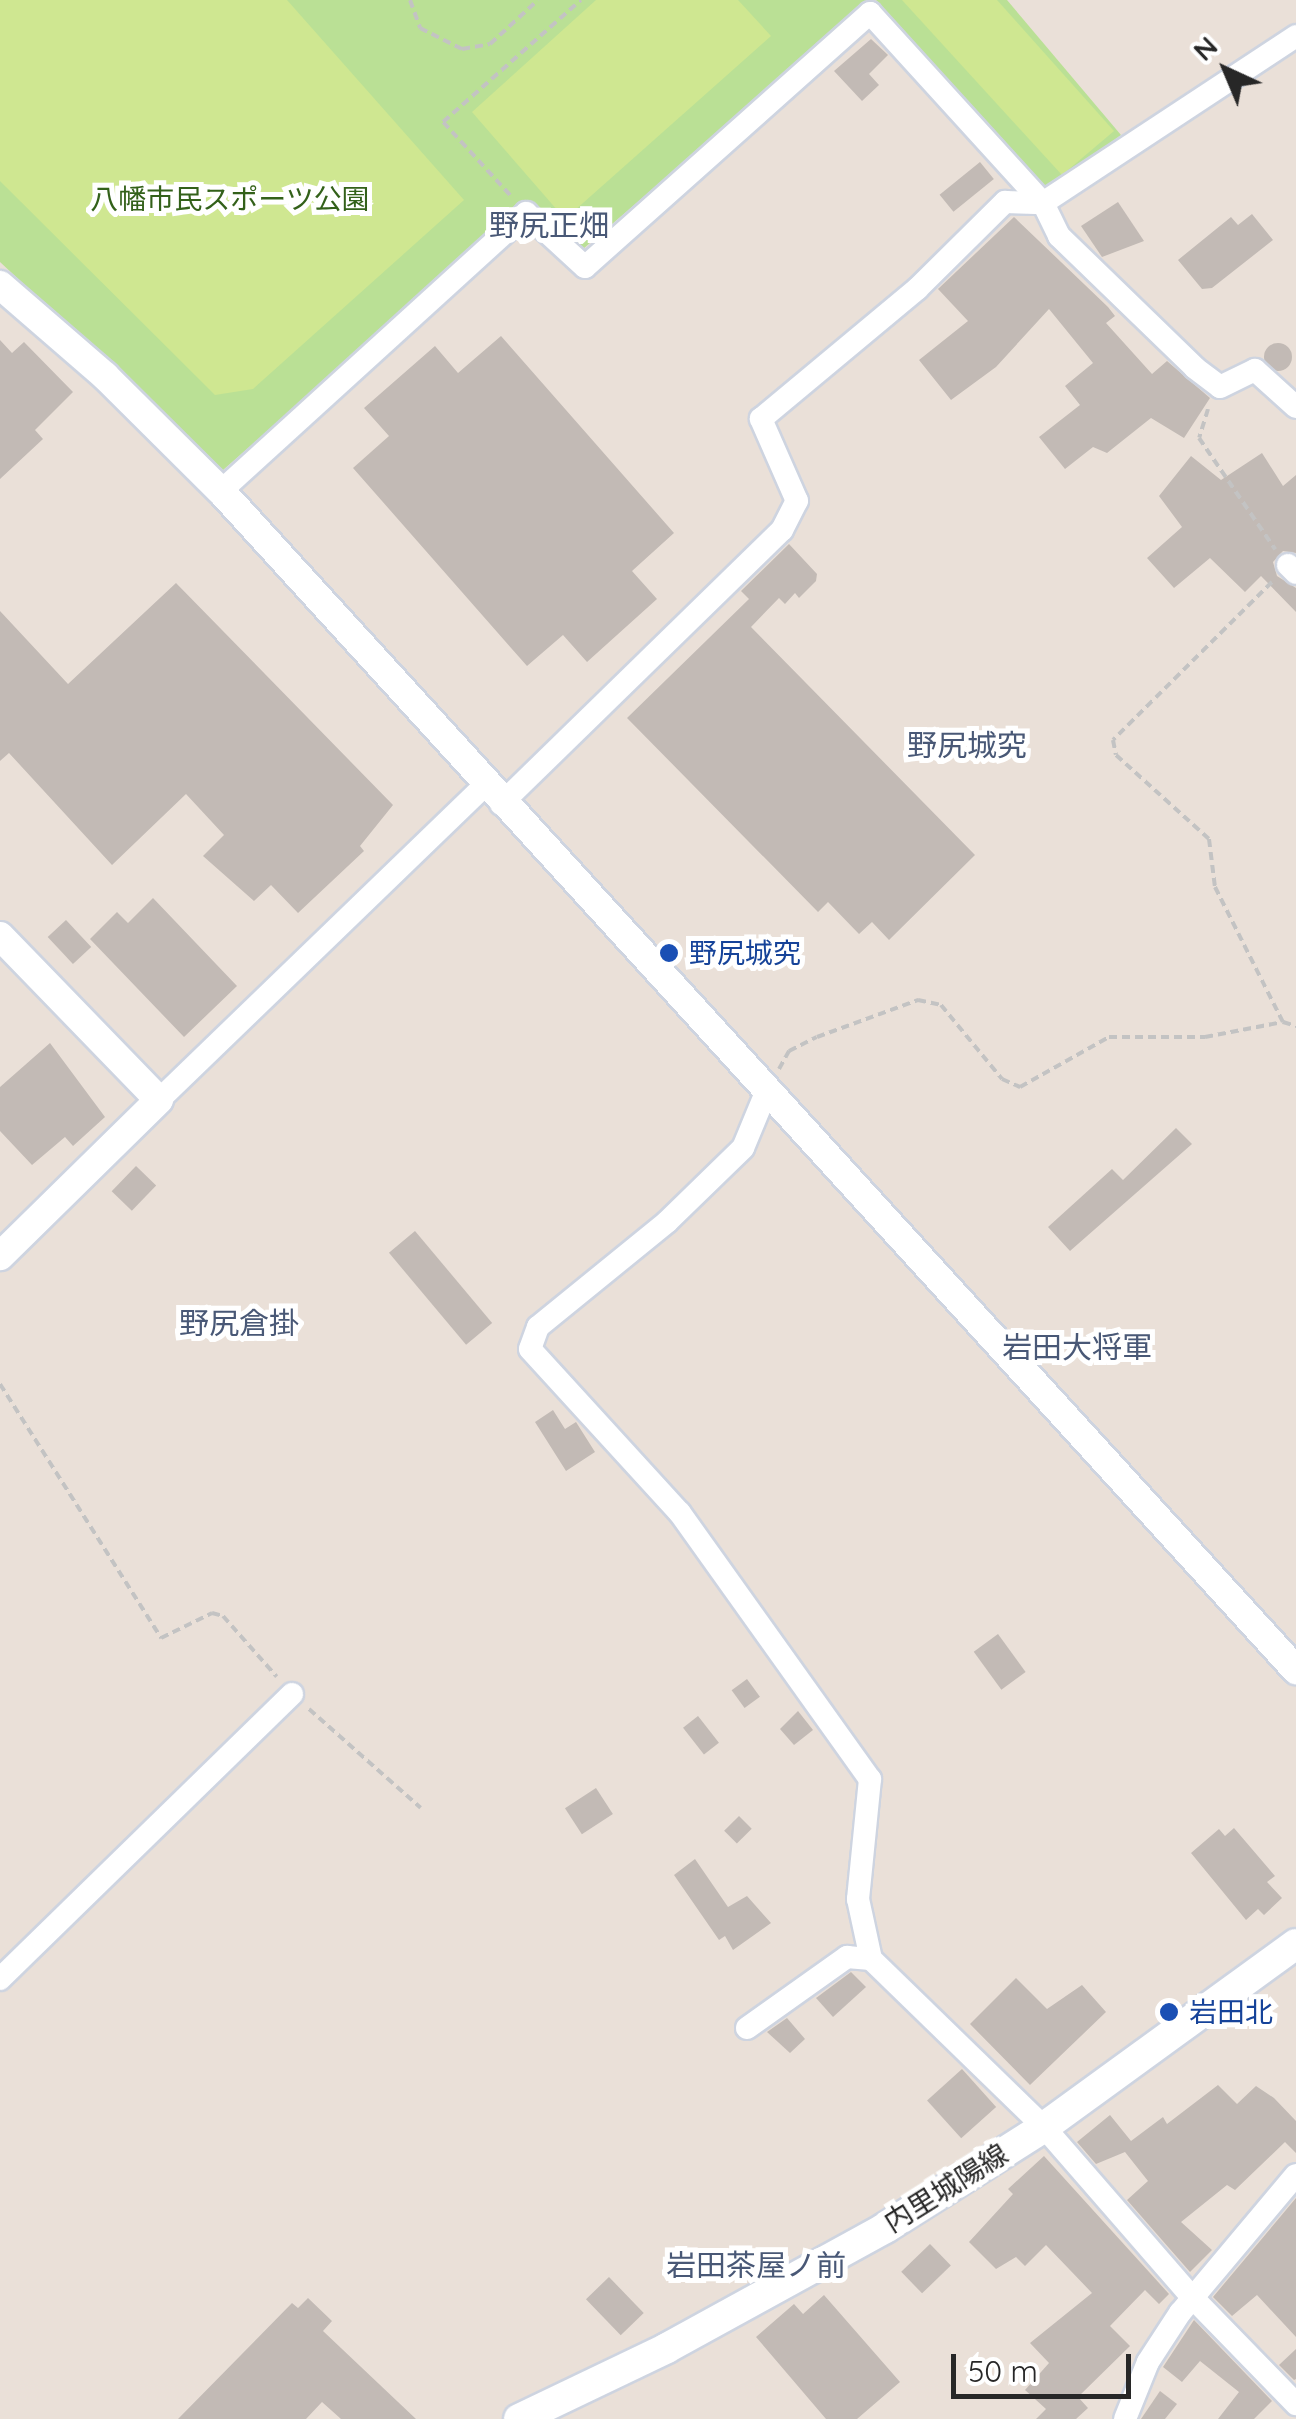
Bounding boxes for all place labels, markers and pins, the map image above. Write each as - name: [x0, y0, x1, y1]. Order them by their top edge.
- place label: 野尻城究: [689, 936, 801, 970]
- marker: 野尻城究: [658, 942, 680, 964]
- place label: 岩田北: [1189, 1995, 1273, 2029]
- marker: 岩田北: [1158, 2001, 1180, 2023]

